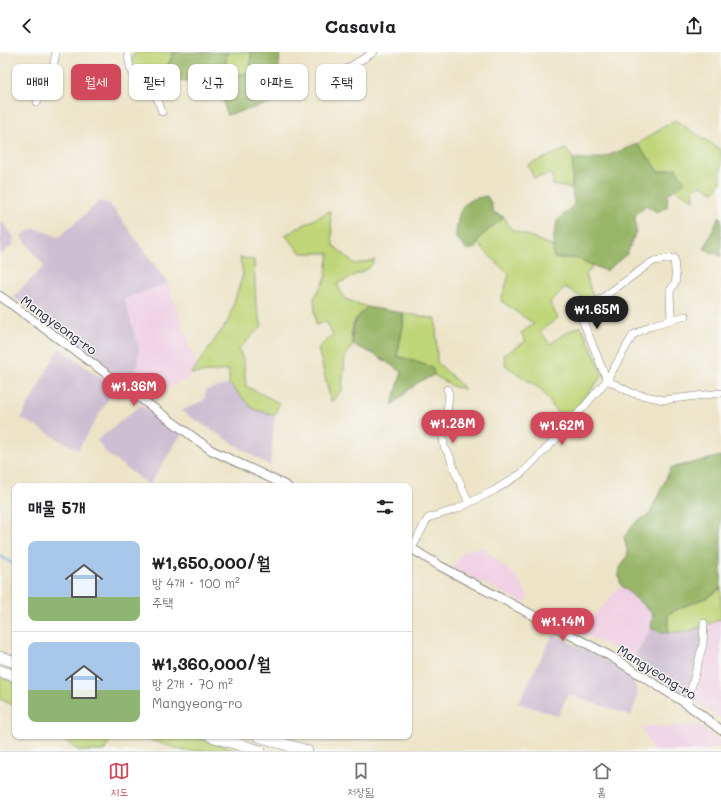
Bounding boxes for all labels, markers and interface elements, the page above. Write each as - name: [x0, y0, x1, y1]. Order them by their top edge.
- text: Casavia: [325, 14, 396, 38]
- icon: back: [16, 15, 38, 37]
- icon: share: [683, 15, 705, 37]
- chip: 매매: [12, 64, 63, 100]
- chip: 월세: [71, 64, 121, 100]
- chip: 필터: [129, 64, 180, 100]
- chip: 신규: [188, 64, 238, 100]
- chip: 아파트: [246, 64, 308, 100]
- chip: 주택: [316, 64, 366, 100]
- street label: Mangyeong-ro: [18, 291, 101, 358]
- pin: ₩1.65M: [564, 296, 630, 330]
- text: ₩1.65M: [574, 300, 620, 317]
- pin: ₩1.36M: [101, 373, 167, 407]
- text: ₩1.36M: [111, 377, 157, 394]
- pin: ₩1.28M: [420, 410, 486, 444]
- pin: ₩1.62M: [529, 412, 595, 446]
- text: ₩1.28M: [430, 414, 476, 431]
- text: ₩1.62M: [539, 416, 585, 433]
- text: 매물 5개: [28, 496, 85, 518]
- icon: filters: [374, 496, 396, 518]
- text: ₩1,650,000/월: [152, 551, 270, 573]
- icon: home: [60, 557, 108, 605]
- text: 방 4개 · 100 m²: [152, 574, 240, 591]
- text: 주택: [152, 593, 173, 610]
- pin: ₩1.14M: [530, 608, 596, 642]
- text: ₩1.14M: [541, 612, 585, 629]
- street label: Mangyeong-ro: [615, 640, 700, 703]
- text: ₩1,360,000/월: [152, 652, 270, 674]
- icon: home: [60, 658, 108, 706]
- text: 방 2개 · 70 m²: [152, 675, 233, 692]
- text: Mangyeong-ro: [152, 694, 242, 711]
- tab: 지도: [108, 760, 130, 800]
- tab: 저장됨: [347, 760, 374, 800]
- tab: 홈: [591, 760, 613, 800]

